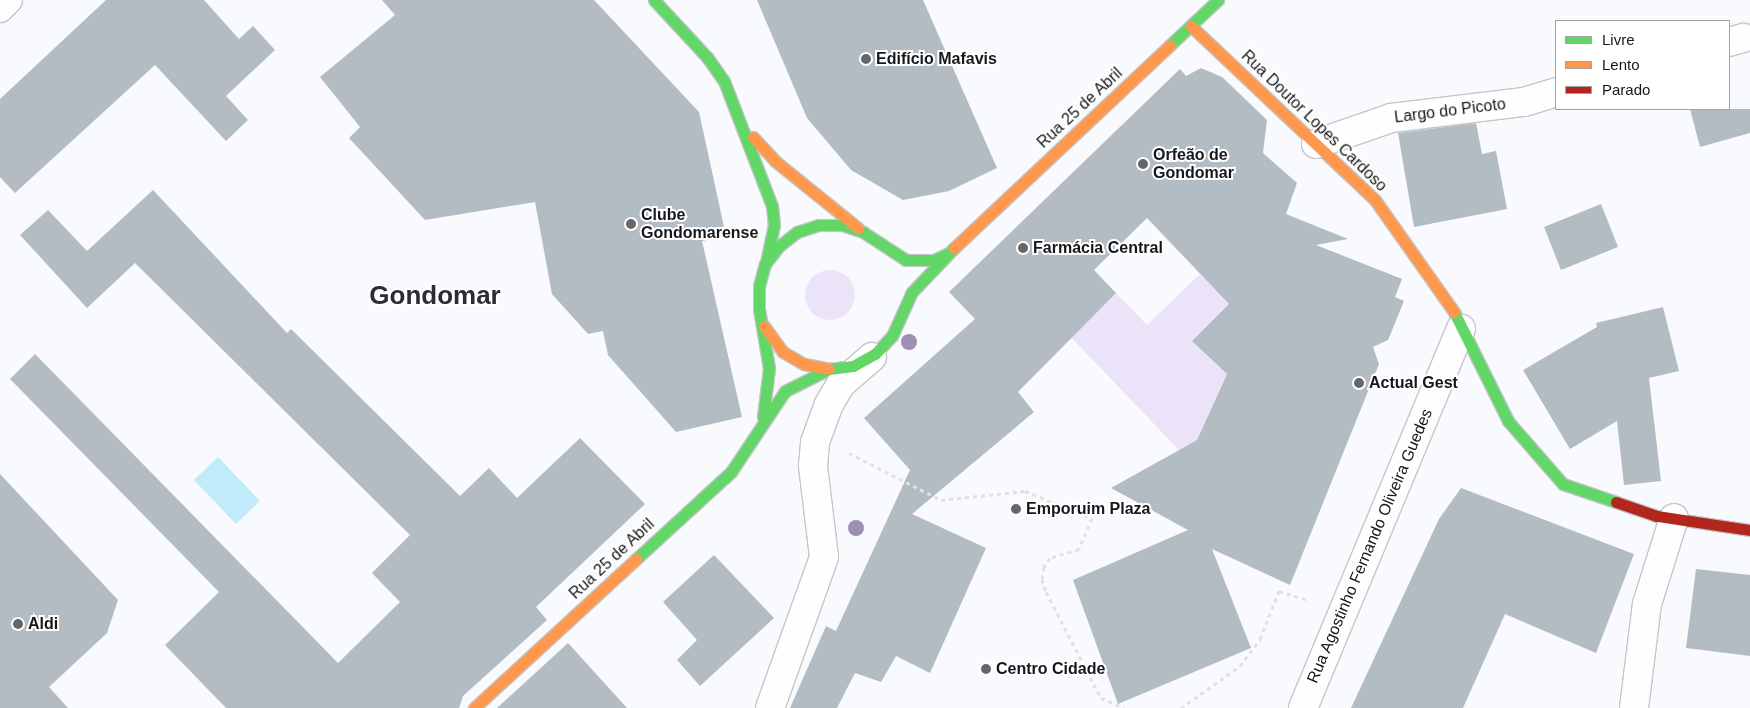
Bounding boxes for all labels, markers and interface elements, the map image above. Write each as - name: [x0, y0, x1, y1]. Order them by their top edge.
- legend: [1555, 20, 1730, 110]
- text: Livre: [1602, 31, 1635, 48]
- street label: Rua Doutor Lopes Cardoso: [1237, 46, 1391, 196]
- place label: Edifício Mafavis: [876, 49, 997, 69]
- marker: Edifício Mafavis: [860, 53, 872, 65]
- text: Lento: [1602, 56, 1640, 73]
- street label: Rua 25 de Abril: [1033, 63, 1127, 153]
- text: Parado: [1602, 81, 1650, 98]
- street label: Largo do Picoto: [1393, 95, 1507, 127]
- place label: Orfeão de Gondomar: [1153, 145, 1234, 183]
- marker: Orfeão de Gondomar: [1137, 158, 1149, 170]
- place label: Clube Gondomarense: [641, 205, 758, 243]
- marker: Clube Gondomarense: [625, 218, 637, 230]
- place label: Farmácia Central: [1033, 238, 1163, 258]
- marker: Farmácia Central: [1017, 242, 1029, 254]
- district label: Gondomar: [369, 280, 501, 312]
- place label: Actual Gest: [1369, 373, 1458, 393]
- marker: Actual Gest: [1353, 377, 1365, 389]
- street label: Rua Agostinho Fernando Oliveira Guedes: [1303, 406, 1437, 686]
- place label: Emporuim Plaza: [1026, 499, 1150, 519]
- marker: Emporuim Plaza: [1010, 503, 1022, 515]
- street label: Rua 25 de Abril: [565, 514, 659, 604]
- place label: Aldi: [28, 614, 58, 634]
- marker: Aldi: [12, 618, 24, 630]
- place label: Centro Cidade: [996, 659, 1105, 679]
- marker: Centro Cidade: [980, 663, 992, 675]

